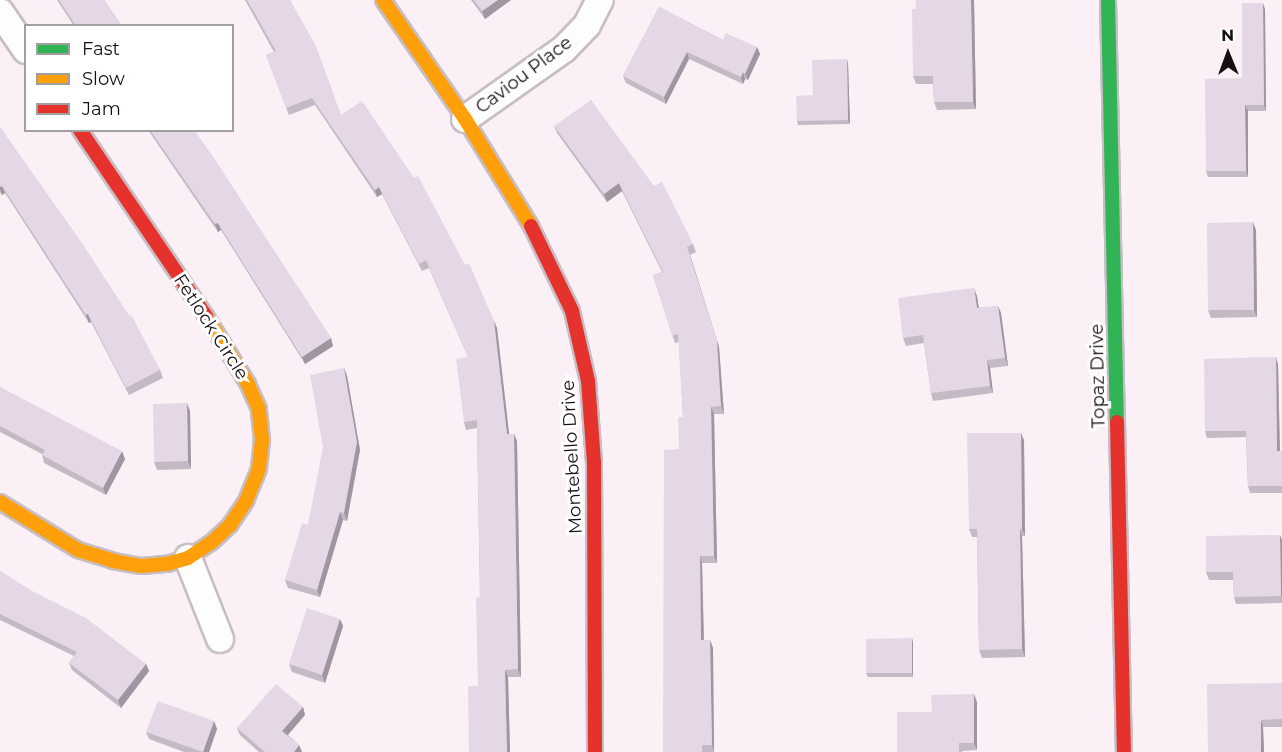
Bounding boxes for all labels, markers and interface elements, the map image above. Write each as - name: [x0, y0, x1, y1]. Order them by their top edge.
- legend: [24, 24, 234, 132]
- north arrow: [1198, 24, 1258, 84]
- text: N: [1221, 26, 1234, 45]
- street label: Caviou Place: [472, 32, 576, 118]
- text: Fast: [82, 38, 120, 60]
- text: Slow: [82, 68, 125, 90]
- text: Jam: [82, 98, 121, 120]
- street label: Fetlock Circle: [169, 270, 253, 384]
- street label: Topaz Drive: [1086, 324, 1110, 428]
- street label: Montebello Drive: [557, 379, 587, 535]

